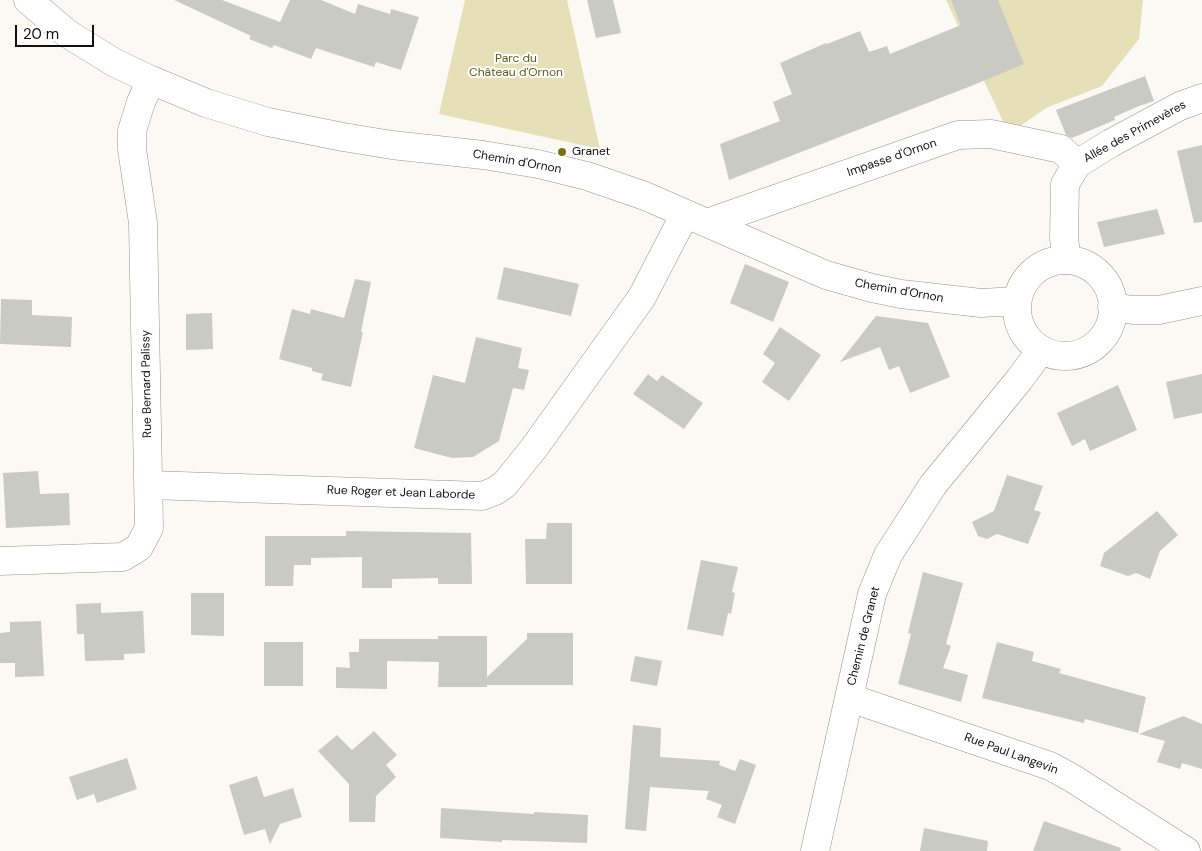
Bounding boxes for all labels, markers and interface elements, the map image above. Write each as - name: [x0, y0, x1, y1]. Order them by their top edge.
- scale bar: [18, 15, 96, 47]
- text: 20 m: [23, 24, 59, 44]
- park label: Parc du Château d'Ornon: [469, 52, 563, 80]
- street label: Allée des Primevères: [1081, 98, 1189, 166]
- street label: Impasse d'Ornon: [845, 136, 939, 180]
- place label: Granet: [572, 145, 610, 159]
- marker: Granet: [556, 146, 568, 158]
- street label: Chemin d'Ornon: [471, 147, 563, 177]
- street label: Chemin d'Ornon: [853, 276, 945, 306]
- street label: Rue Bernard Palissy: [139, 330, 155, 438]
- street label: Rue Roger et Jean Laborde: [327, 483, 475, 503]
- street label: Chemin de Granet: [845, 585, 883, 687]
- street label: Rue Paul Langevin: [962, 730, 1060, 778]

